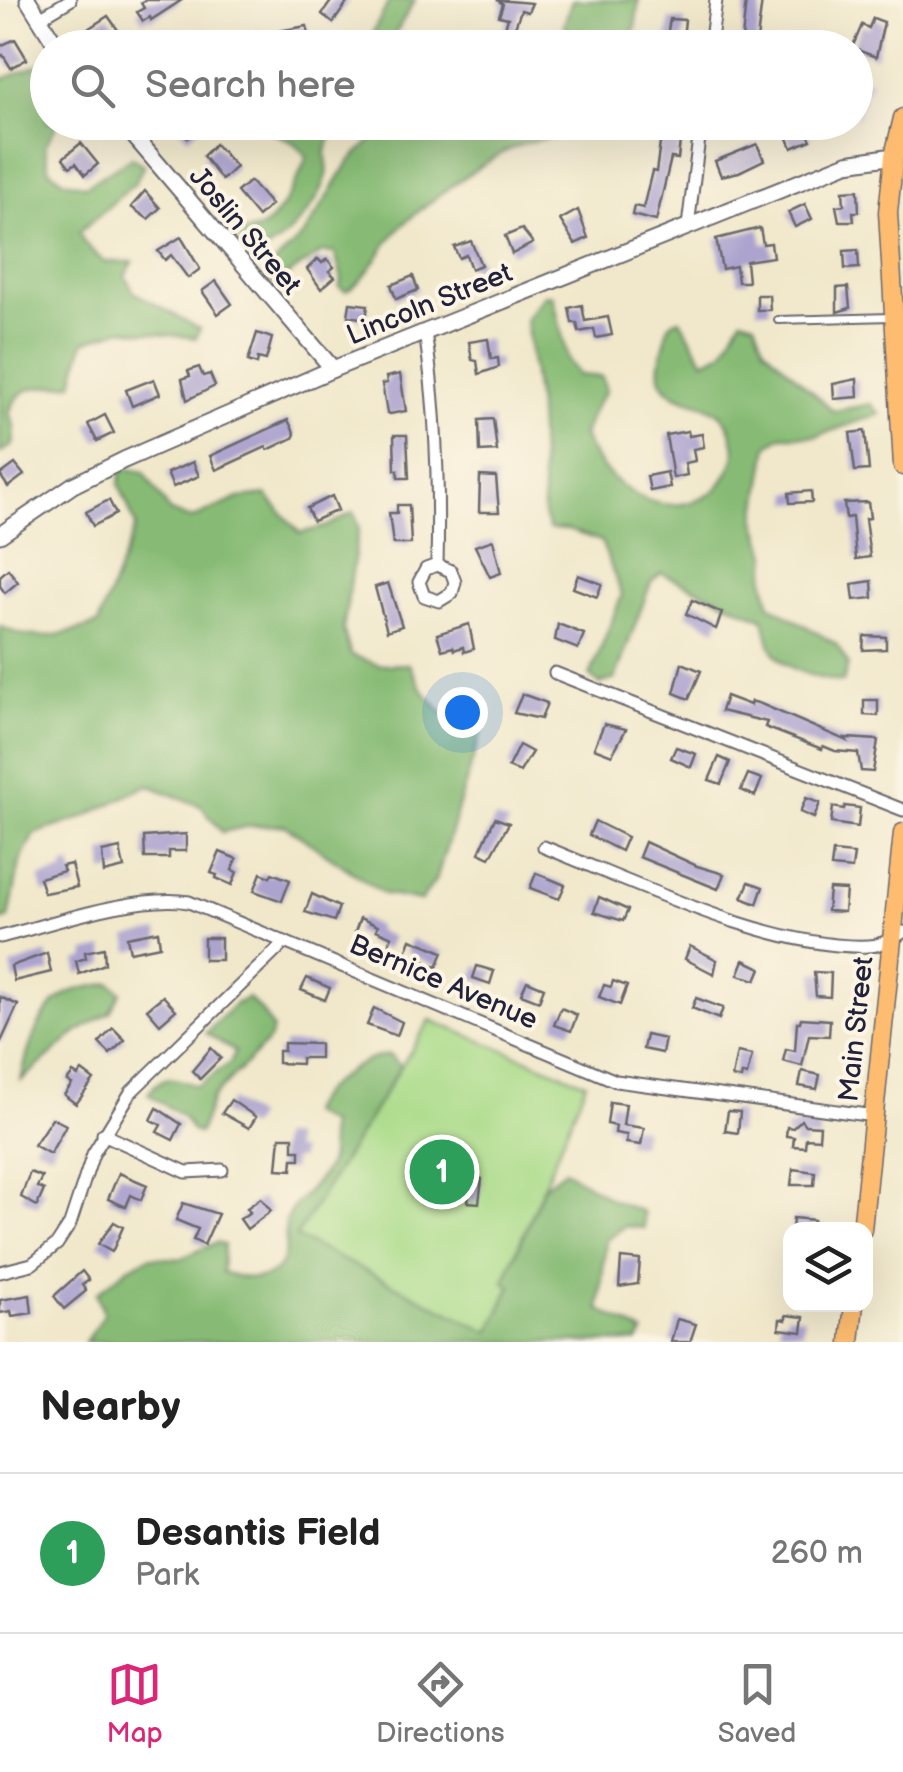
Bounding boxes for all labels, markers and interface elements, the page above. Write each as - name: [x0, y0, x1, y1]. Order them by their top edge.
- search box: [30, 30, 873, 140]
- icon: search: [65, 58, 120, 113]
- text: Search here: [145, 63, 356, 108]
- street label: Joslin Street: [182, 160, 308, 302]
- street label: Lincoln Street: [342, 256, 517, 352]
- your location: [437, 687, 488, 738]
- street label: Bernice Avenue: [344, 928, 542, 1037]
- street label: Main Street: [832, 954, 881, 1104]
- pin: 1: [410, 1134, 474, 1210]
- map controls: [783, 1222, 873, 1312]
- button: layers: [783, 1222, 873, 1312]
- text: Nearby: [40, 1382, 180, 1433]
- text: Desantis Field: [135, 1511, 381, 1556]
- text: 1: [66, 1534, 79, 1573]
- text: 260 m: [771, 1534, 863, 1573]
- text: Park: [135, 1556, 199, 1595]
- tab: Map: [107, 1657, 163, 1750]
- tab: Directions: [376, 1657, 505, 1750]
- tab: Saved: [718, 1657, 796, 1750]

